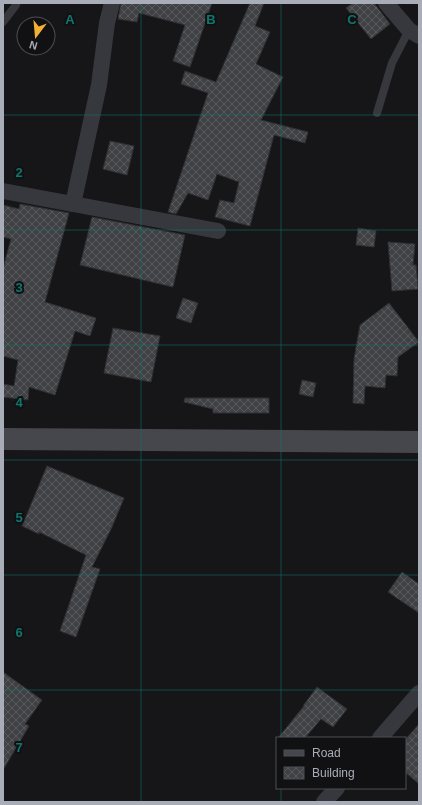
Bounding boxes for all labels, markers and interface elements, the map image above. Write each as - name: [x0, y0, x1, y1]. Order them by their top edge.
- text: A: [65, 12, 75, 27]
- text: B: [206, 12, 216, 27]
- text: C: [347, 12, 357, 27]
- north arrow: [16, 16, 56, 56]
- text: N: [28, 39, 39, 52]
- text: 2: [15, 165, 23, 180]
- text: 3: [15, 280, 23, 295]
- text: 4: [15, 395, 23, 410]
- text: 5: [15, 510, 23, 525]
- text: 6: [15, 625, 23, 640]
- legend: [276, 737, 406, 789]
- text: 7: [15, 740, 23, 755]
- text: Road: [312, 746, 341, 760]
- text: Building: [312, 766, 355, 780]

